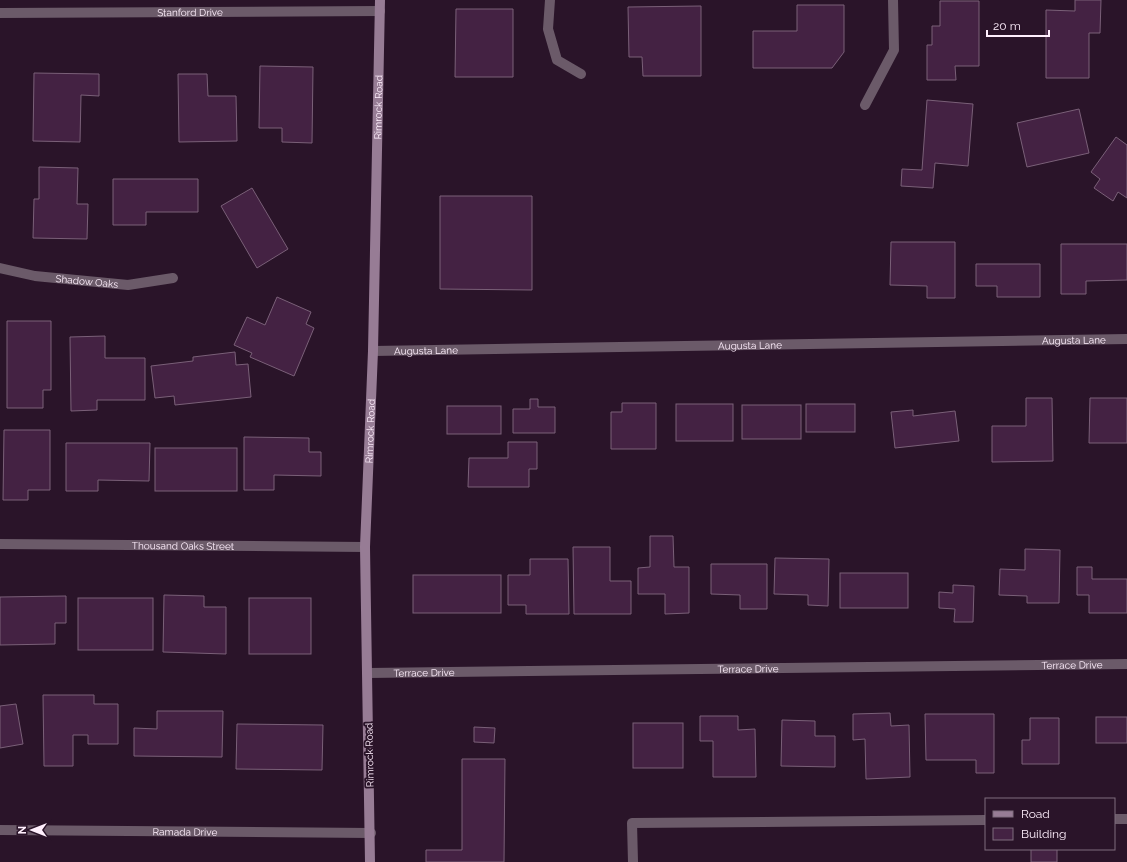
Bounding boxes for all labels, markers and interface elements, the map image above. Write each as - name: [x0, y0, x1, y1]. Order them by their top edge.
- street label: Stanford Drive: [157, 7, 223, 18]
- scale bar: [987, 12, 1049, 38]
- text: 20 m: [993, 19, 1021, 33]
- street label: Rimrock Road: [372, 75, 385, 140]
- street label: Shadow Oaks: [55, 273, 119, 290]
- street label: Augusta Lane: [1042, 334, 1106, 346]
- street label: Augusta Lane: [718, 339, 782, 352]
- street label: Augusta Lane: [394, 345, 458, 357]
- street label: Rimrock Road: [363, 399, 377, 464]
- street label: Thousand Oaks Street: [132, 540, 235, 552]
- street label: Terrace Drive: [1041, 659, 1103, 671]
- street label: Terrace Drive: [717, 663, 779, 675]
- street label: Terrace Drive: [393, 667, 455, 679]
- street label: Rimrock Road: [363, 723, 376, 787]
- legend: [985, 798, 1115, 850]
- text: Road: [1021, 807, 1050, 821]
- north arrow: [12, 810, 52, 850]
- text: N: [16, 826, 29, 834]
- street label: Ramada Drive: [153, 826, 218, 838]
- text: Building: [1021, 827, 1067, 841]

